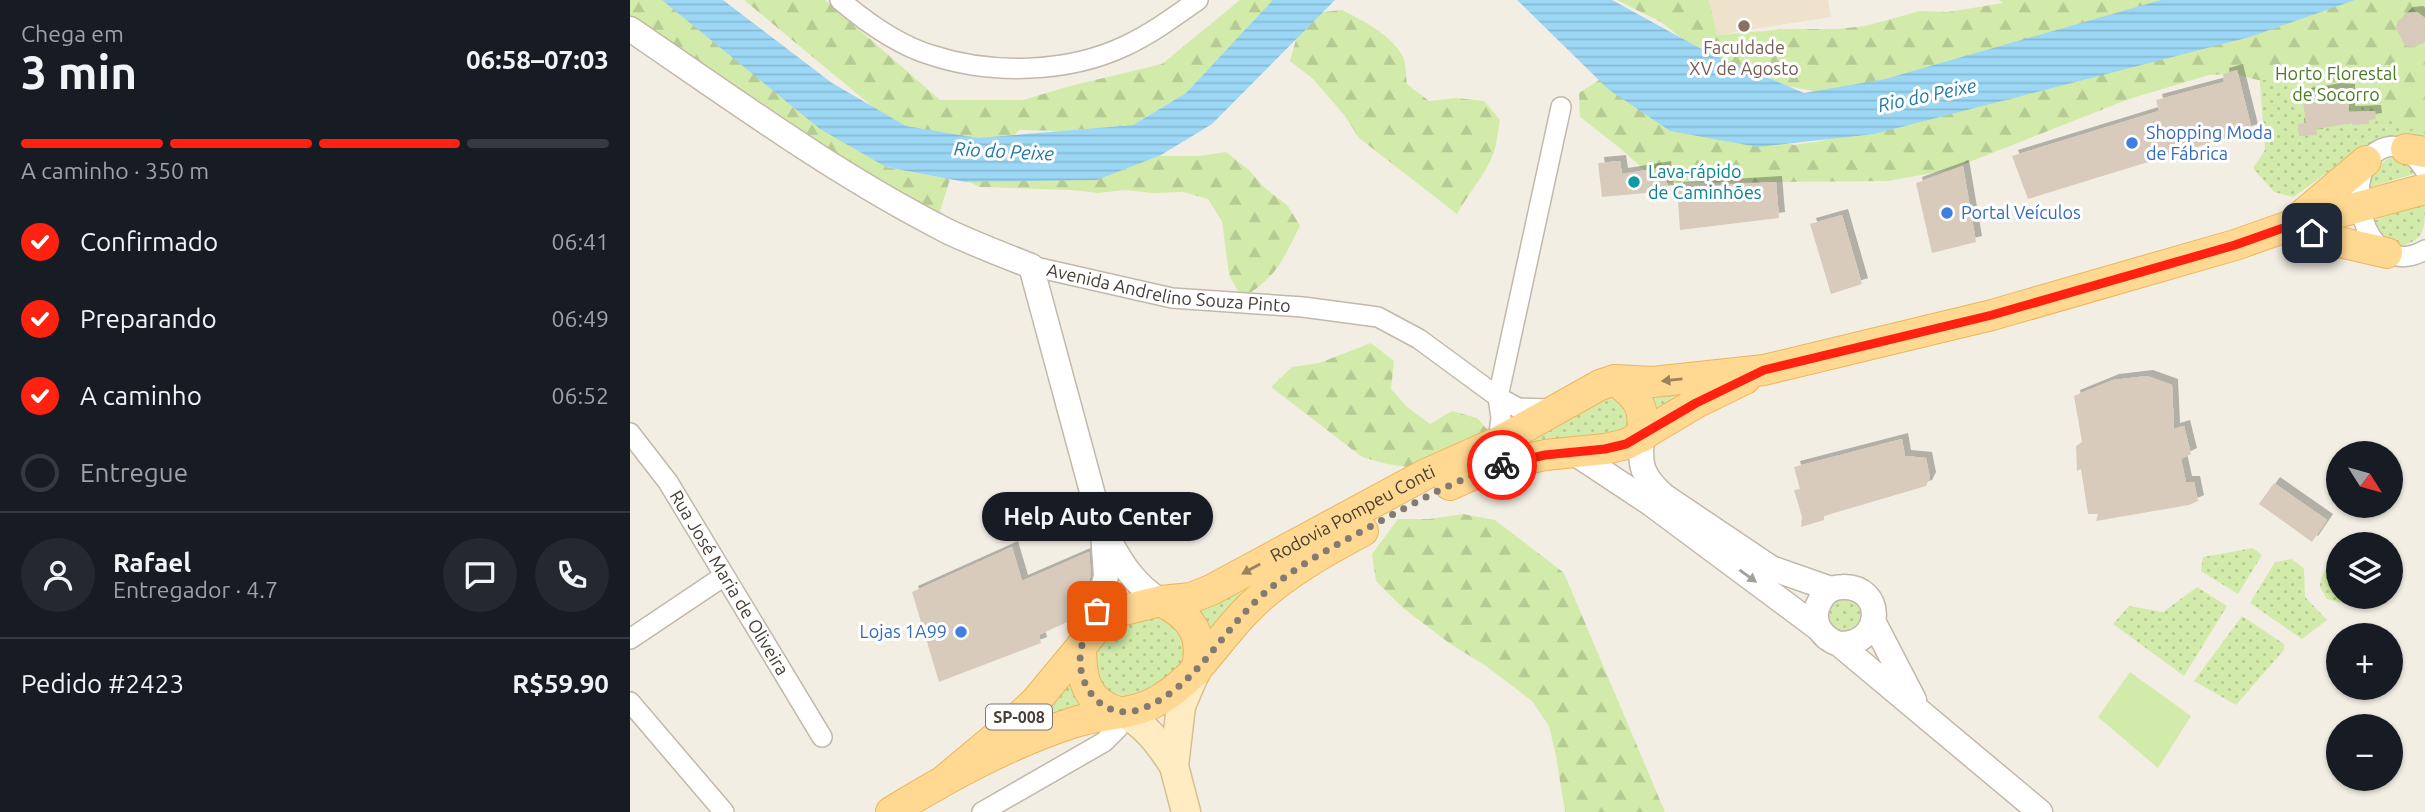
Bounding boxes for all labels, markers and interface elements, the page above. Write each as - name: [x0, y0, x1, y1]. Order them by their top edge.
- marker: Faculdade XV de Agosto: [1736, 18, 1752, 34]
- text: Chega em: [21, 21, 124, 46]
- place label: Faculdade XV de Agosto: [1689, 37, 1799, 78]
- text: 06:58–07:03: [466, 45, 609, 74]
- text: 3 min: [21, 46, 137, 98]
- park label: Horto Florestal de Socorro: [2275, 63, 2397, 104]
- water label: Rio do Peixe: [1876, 74, 1979, 116]
- place label: Shopping Moda de Fábrica: [2146, 122, 2272, 163]
- marker: Shopping Moda de Fábrica: [2124, 135, 2140, 151]
- water label: Rio do Peixe: [953, 137, 1055, 165]
- text: A caminho · 350 m: [21, 158, 209, 183]
- place label: Lava-rápido de Caminhões: [1648, 161, 1762, 202]
- marker: Lava-rápido de Caminhões: [1626, 174, 1642, 190]
- place label: Portal Veículos: [1961, 202, 2081, 222]
- pin: [2282, 203, 2342, 263]
- marker: Portal Veículos: [1939, 205, 1955, 221]
- icon: home: [2293, 214, 2331, 252]
- icon: check: [21, 223, 59, 261]
- text: Confirmado: [80, 227, 218, 256]
- text: 06:41: [551, 229, 609, 254]
- street label: Avenida Andrelino Souza Pinto: [1045, 259, 1291, 315]
- icon: check: [21, 300, 59, 338]
- text: Preparando: [80, 304, 217, 333]
- text: 06:49: [551, 306, 609, 331]
- one-way arrow: [1661, 375, 1683, 386]
- icon: check: [21, 377, 59, 415]
- text: A caminho: [80, 381, 202, 410]
- text: 06:52: [551, 383, 609, 408]
- courier: [1467, 430, 1537, 500]
- north arrow: [2326, 441, 2403, 518]
- map controls: [2326, 441, 2403, 791]
- icon: bike: [1483, 446, 1521, 484]
- text: Entregue: [80, 458, 188, 487]
- street label: Rodovia Pompeu Conti: [1266, 460, 1438, 565]
- street label: Rua José Maria de Oliveira: [666, 486, 793, 679]
- callout: Help Auto Center: [981, 492, 1212, 541]
- text: Help Auto Center: [1003, 504, 1192, 529]
- button: layers: [2326, 532, 2403, 609]
- button: person: [21, 538, 95, 612]
- button: chat: [443, 538, 517, 612]
- button: phone: [535, 538, 609, 612]
- text: Rafael: [113, 548, 191, 577]
- one-way arrow: [1241, 563, 1261, 575]
- one-way arrow: [1739, 569, 1757, 584]
- text: Entregador · 4.7: [113, 577, 278, 602]
- pin: [1067, 581, 1127, 641]
- icon: bag: [1078, 592, 1116, 630]
- place label: Lojas 1A99: [860, 621, 947, 641]
- button: +: [2326, 623, 2403, 700]
- marker: Lojas 1A99: [953, 624, 969, 640]
- text: Pedido #2423: [21, 669, 184, 698]
- text: R$59.90: [512, 669, 609, 698]
- road number: SP-008: [986, 704, 1052, 730]
- button: −: [2326, 714, 2403, 791]

